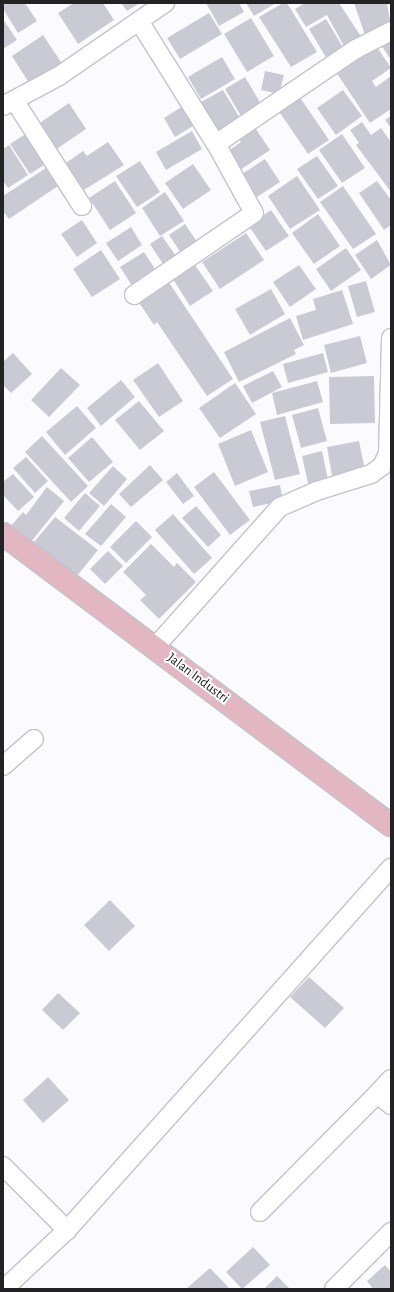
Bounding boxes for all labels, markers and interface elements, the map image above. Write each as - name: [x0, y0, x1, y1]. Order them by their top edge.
- street label: Jalan Industri: [164, 649, 232, 707]

